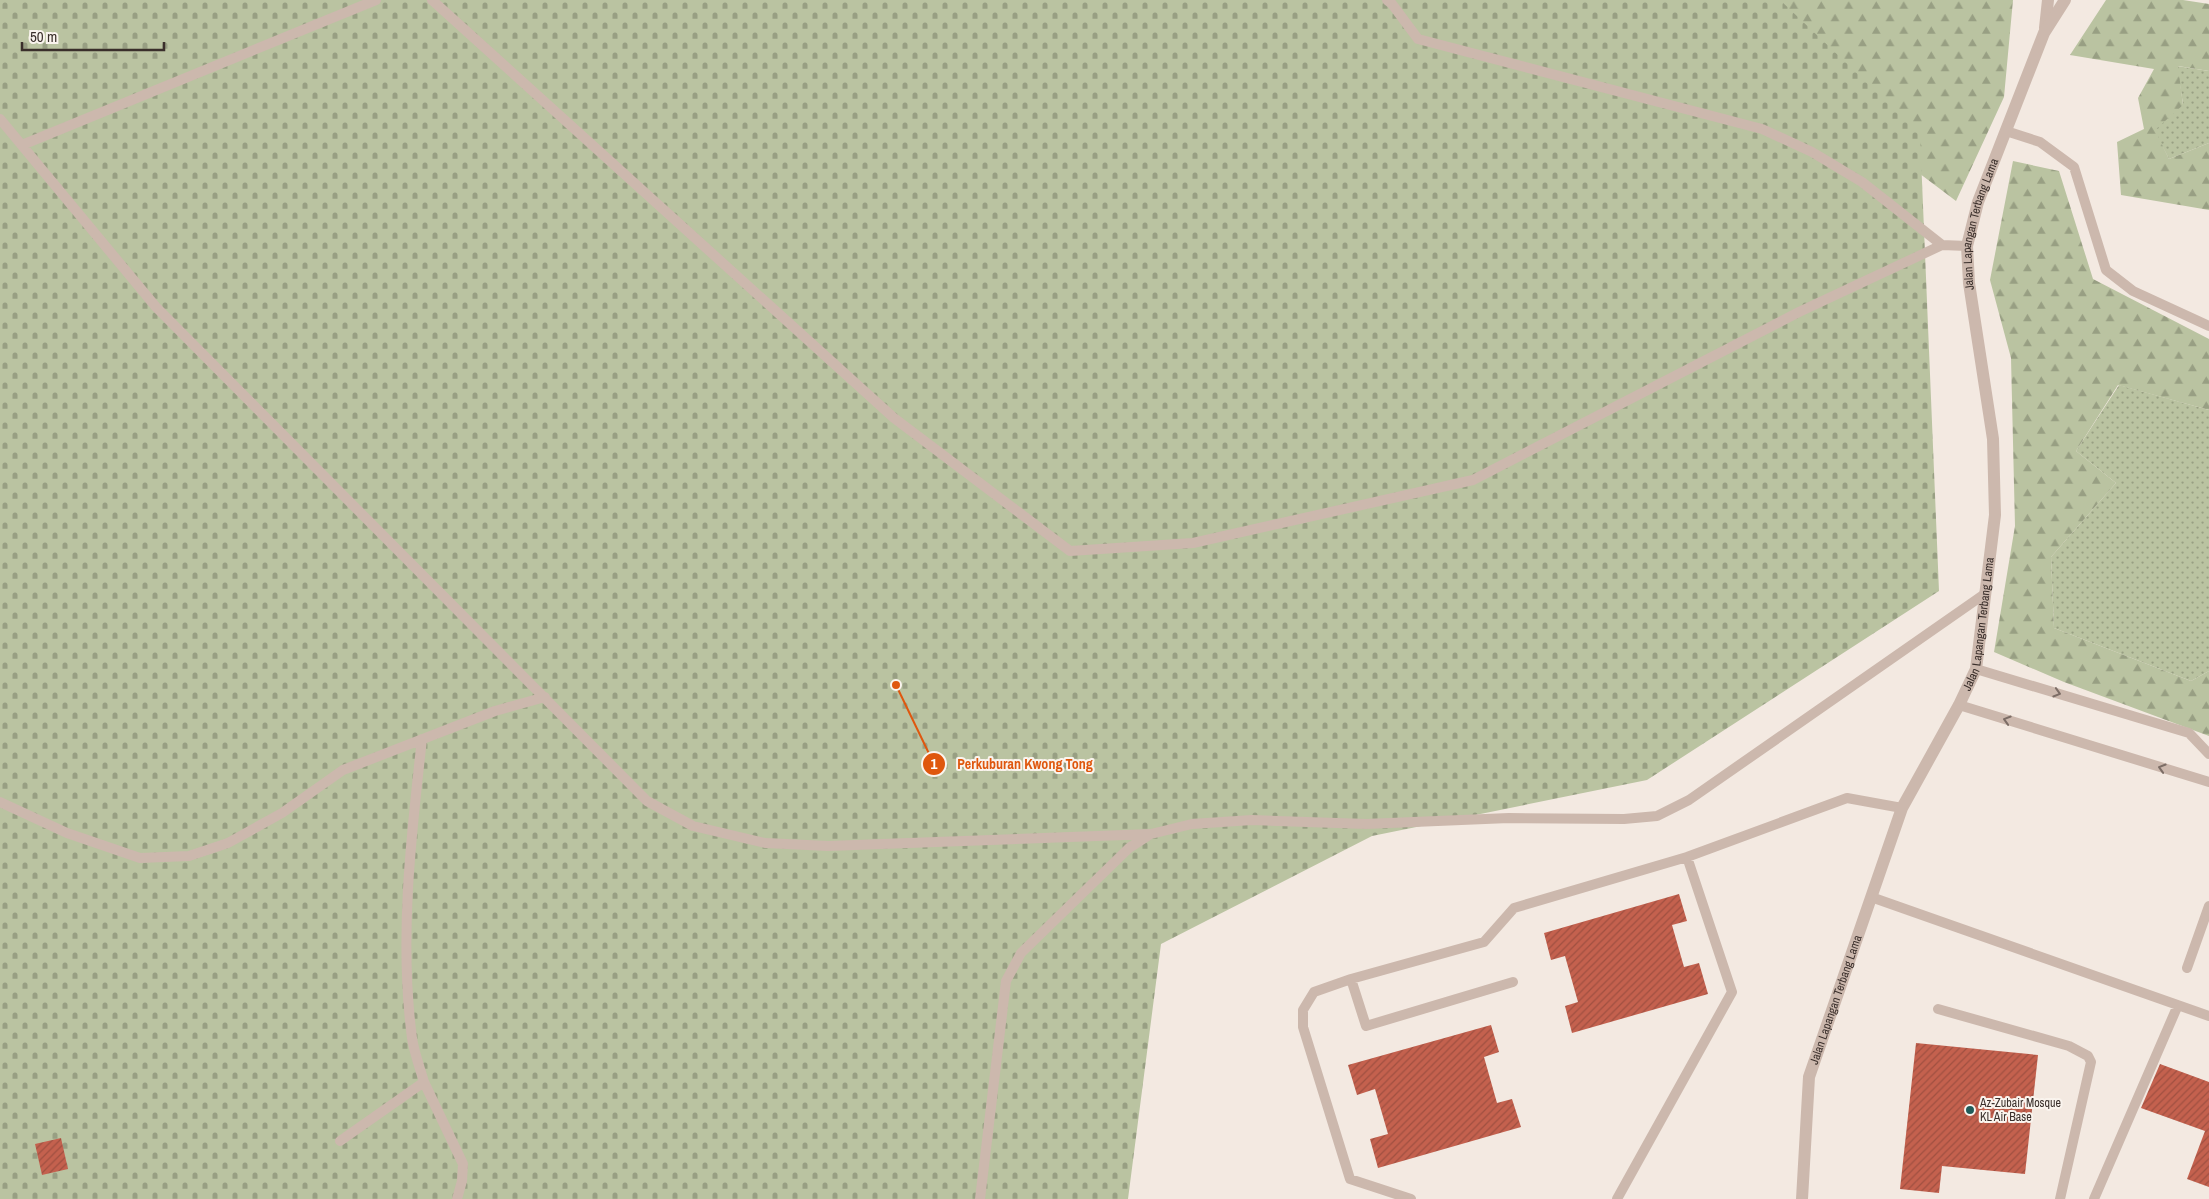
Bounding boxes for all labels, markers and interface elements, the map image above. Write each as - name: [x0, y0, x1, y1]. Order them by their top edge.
- scale bar: [22, 20, 165, 52]
- text: 50 m: [30, 26, 57, 47]
- street label: Jalan Lapangan Terbang Lama: [1959, 156, 2002, 291]
- street label: Jalan Lapangan Terbang Lama: [1959, 556, 1998, 693]
- one-way arrow: [2052, 688, 2060, 698]
- one-way arrow: [2003, 716, 2012, 726]
- callout: Perkuburan Kwong Tong: [922, 749, 1103, 778]
- text: 1: [931, 753, 938, 774]
- text: Perkuburan Kwong Tong: [957, 755, 1093, 773]
- one-way arrow: [2159, 764, 2167, 774]
- street label: Jalan Lapangan Terbang Lama: [1806, 932, 1866, 1066]
- place label: Az-Zubair Mosque KL Air Base: [1979, 1095, 2061, 1125]
- marker: Az-Zubair Mosque KL Air Base: [1964, 1104, 1976, 1116]

